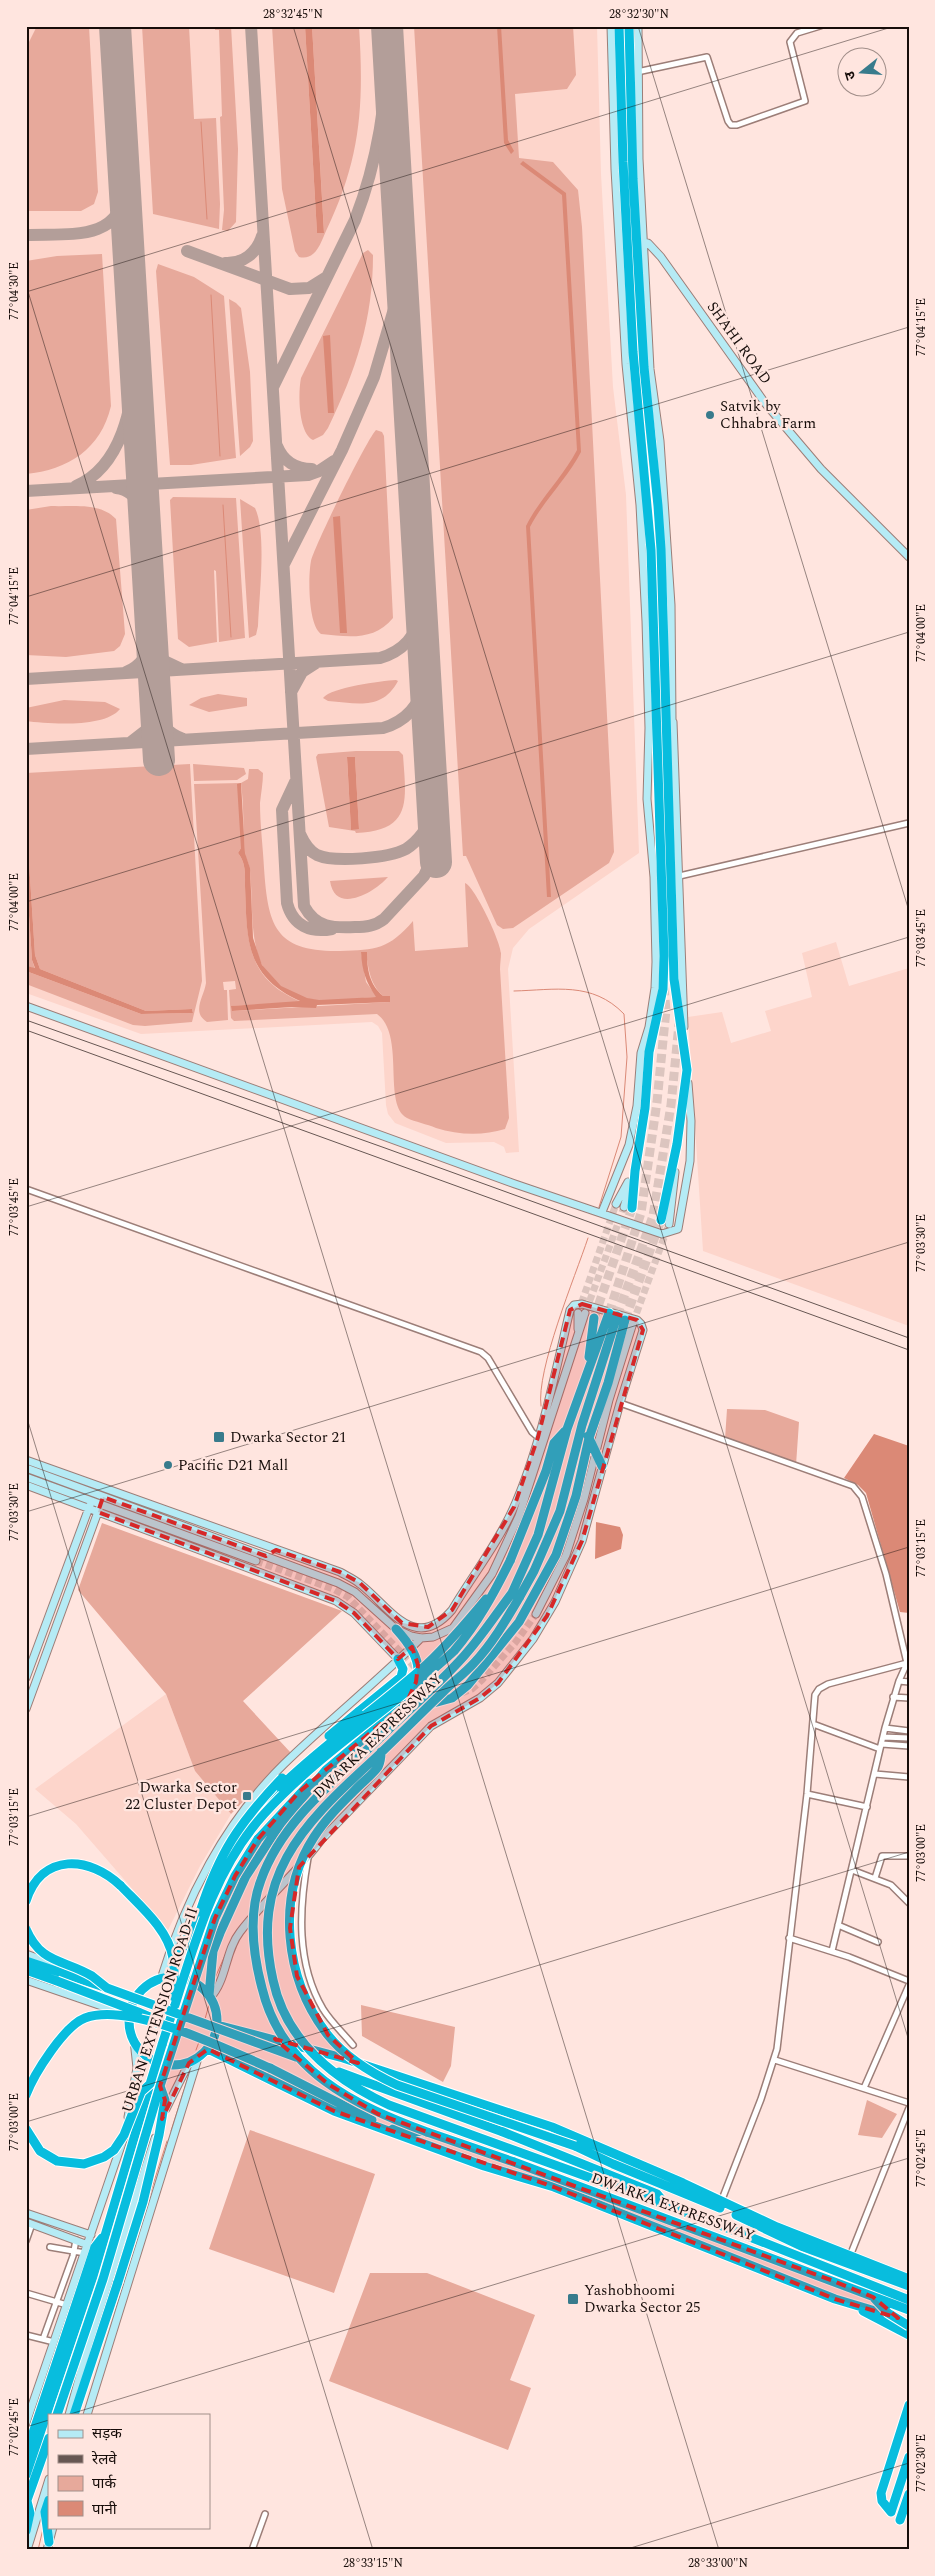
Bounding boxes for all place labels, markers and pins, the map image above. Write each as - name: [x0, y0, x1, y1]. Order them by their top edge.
- place label: Satvik by Chhabra Farm: [720, 395, 816, 435]
- marker: Satvik by Chhabra Farm: [704, 409, 716, 421]
- place label: Dwarka Sector 21: [230, 1426, 347, 1449]
- marker: Dwarka Sector 21: [212, 1430, 226, 1444]
- place label: Pacific D21 Mall: [178, 1454, 288, 1477]
- marker: Pacific D21 Mall: [162, 1459, 174, 1471]
- place label: Dwarka Sector 22 Cluster Depot: [125, 1776, 237, 1816]
- marker: Dwarka Sector 22 Cluster Depot: [241, 1790, 253, 1802]
- place label: Yashobhoomi Dwarka Sector 25: [584, 2279, 701, 2319]
- marker: Yashobhoomi Dwarka Sector 25: [566, 2292, 580, 2306]

